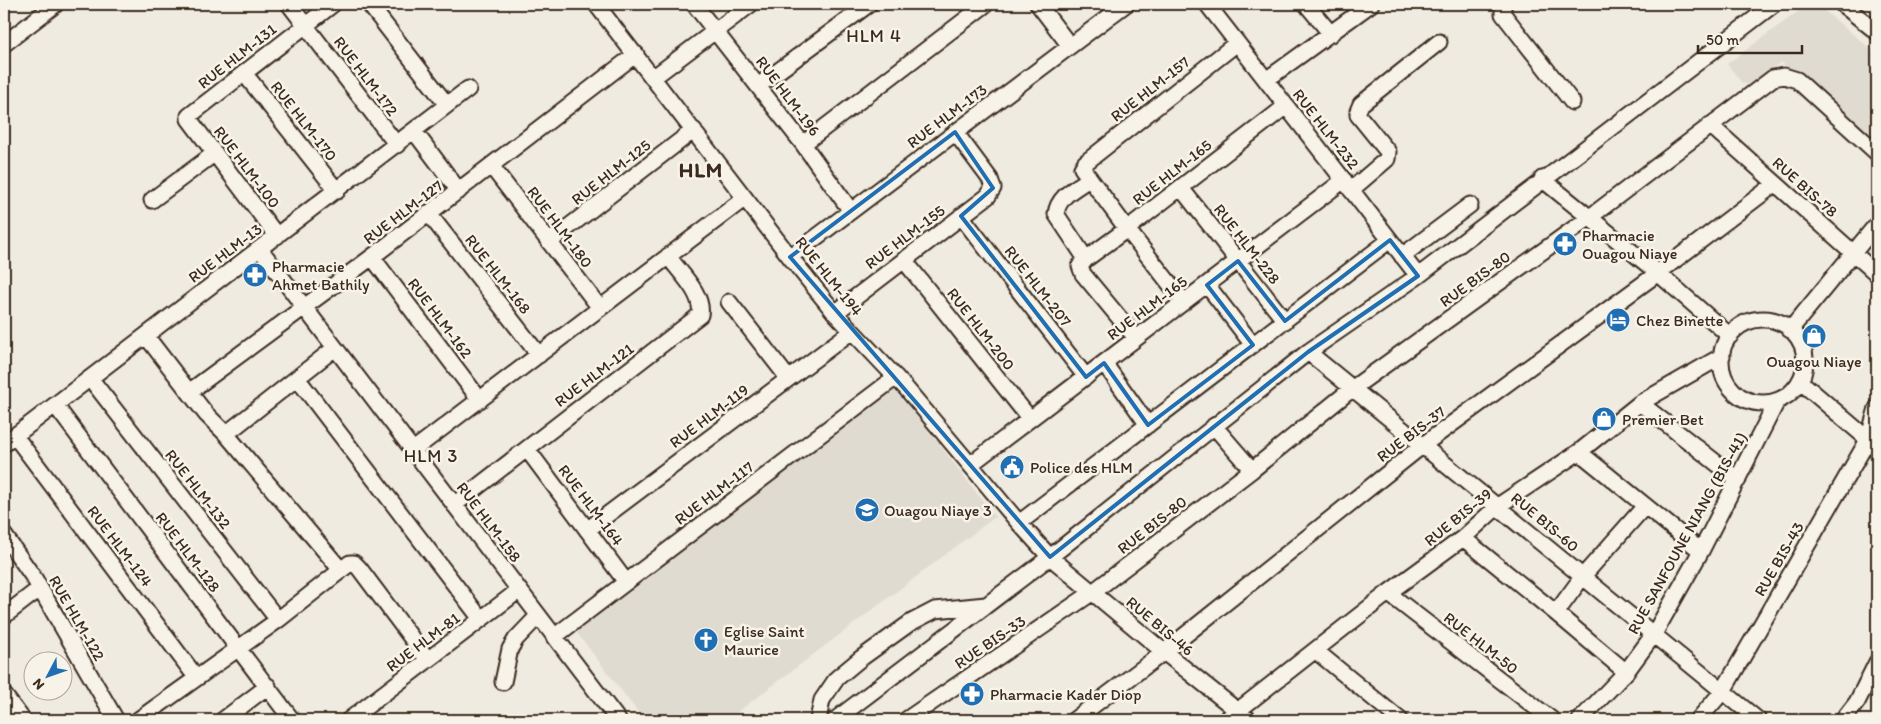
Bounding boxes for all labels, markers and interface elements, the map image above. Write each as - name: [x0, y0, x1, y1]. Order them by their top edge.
- street label: RUE HLM-131: [194, 19, 281, 93]
- scale bar: [1698, 22, 1802, 54]
- district label: HLM 4: [846, 25, 902, 47]
- text: 50 m: [1706, 31, 1739, 49]
- street label: RUE HLM-172: [330, 32, 402, 120]
- street label: RUE HLM-196: [752, 52, 824, 140]
- street label: RUE HLM-157: [1107, 52, 1193, 126]
- street label: RUE HLM-170: [267, 77, 341, 165]
- street label: RUE HLM-173: [903, 80, 991, 152]
- street label: RUE HLM-232: [1289, 85, 1364, 173]
- street label: RUE HLM-100: [210, 122, 284, 212]
- street label: RUE HLM-125: [568, 135, 654, 209]
- street label: RUE HLM-165: [1129, 135, 1215, 209]
- street label: RUE BIS-78: [1769, 153, 1842, 221]
- district label: HLM: [679, 157, 723, 182]
- street label: RUE HLM-127: [359, 176, 447, 248]
- street label: RUE HLM-180: [523, 183, 597, 271]
- street label: RUE HLM-228: [1210, 200, 1284, 288]
- street label: RUE HLM-155: [861, 201, 949, 273]
- street label: RUE HLM-13: [184, 219, 266, 287]
- place label: Pharmacie Ouagou Niaye: [1582, 226, 1677, 263]
- street label: RUE HLM-168: [461, 230, 535, 318]
- pharmacy icon: Pharmacie Ouagou Niaye: [1552, 231, 1578, 257]
- street label: RUE HLM-194: [791, 233, 867, 320]
- street label: RUE HLM-207: [1001, 242, 1075, 330]
- street label: RUE BIS-80: [1436, 247, 1514, 311]
- place label: Pharmacie Ahmet Bathily: [272, 257, 370, 294]
- pharmacy icon: Pharmacie Ahmet Bathily: [242, 262, 268, 288]
- street label: RUE HLM-165: [1103, 272, 1191, 344]
- street label: RUE HLM-162: [404, 274, 477, 362]
- street label: RUE HLM-200: [943, 284, 1019, 374]
- hotel icon: Chez Binette: [1605, 307, 1631, 333]
- place label: Chez Binette: [1636, 311, 1723, 330]
- shop icon: Ouagou Niaye: [1801, 323, 1827, 349]
- street label: RUE HLM-121: [551, 339, 638, 411]
- place label: Ouagou Niaye: [1766, 352, 1862, 371]
- street label: RUE HLM-119: [666, 380, 752, 452]
- street label: RUE BIS-37: [1373, 402, 1449, 466]
- shop icon: Premier Bet: [1591, 406, 1617, 432]
- place label: Premier Bet: [1622, 410, 1704, 429]
- street label: RUE SANFOUNE NIANG (BIS-41): [1623, 429, 1751, 637]
- district label: HLM 3: [404, 445, 458, 467]
- street label: RUE HLM-132: [161, 446, 235, 533]
- public building icon: Police des HLM: [999, 454, 1025, 480]
- street label: RUE HLM-117: [671, 457, 757, 529]
- place label: Police des HLM: [1030, 458, 1133, 477]
- street label: RUE HLM-164: [554, 461, 628, 550]
- street label: RUE HLM-158: [453, 478, 525, 566]
- street label: RUE BIS-39: [1420, 484, 1496, 550]
- street label: RUE BIS-60: [1507, 488, 1583, 556]
- street label: RUE BIS-80: [1113, 492, 1191, 558]
- school or university icon: Ouagou Niaye 3: [854, 497, 880, 523]
- place label: Ouagou Niaye 3: [884, 501, 992, 520]
- street label: RUE HLM-124: [83, 502, 157, 591]
- street label: RUE HLM-128: [152, 508, 224, 596]
- street label: RUE BIS-43: [1750, 518, 1808, 600]
- street label: RUE HLM-122: [45, 572, 109, 664]
- street label: RUE BIS-46: [1122, 592, 1198, 660]
- street label: RUE HLM-81: [382, 608, 464, 676]
- street label: RUE HLM-50: [1440, 608, 1522, 678]
- street label: RUE BIS-33: [951, 611, 1029, 673]
- place label: Eglise Saint Maurice: [724, 622, 804, 659]
- church icon: Eglise Saint Maurice: [693, 627, 719, 653]
- north arrow: [22, 652, 72, 702]
- text: N: [29, 675, 48, 693]
- pharmacy icon: Pharmacie Kader Diop: [959, 681, 985, 707]
- place label: Pharmacie Kader Diop: [990, 685, 1141, 704]

